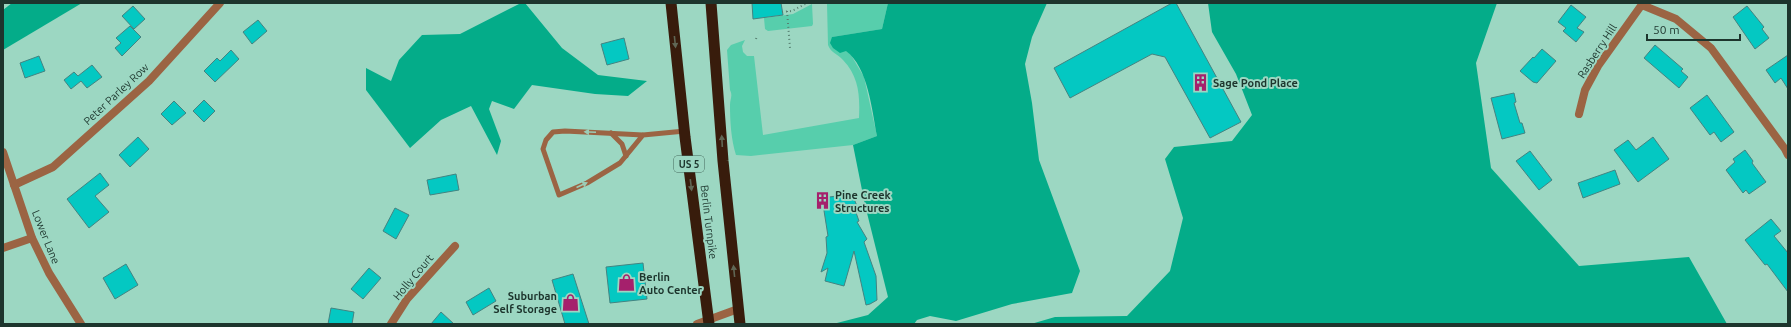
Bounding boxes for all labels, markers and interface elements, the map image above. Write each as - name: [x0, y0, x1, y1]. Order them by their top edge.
- scale bar: [1647, 16, 1740, 42]
- street label: Rasberry Hill: [1575, 22, 1619, 80]
- text: 50 m: [1653, 23, 1680, 36]
- one-way arrow: [672, 36, 678, 48]
- street label: Peter Parley Row: [81, 61, 151, 127]
- building icon: Sage Pond Place: [1190, 73, 1210, 93]
- place label: Sage Pond Place: [1213, 77, 1298, 89]
- one-way arrow: [584, 129, 596, 136]
- one-way arrow: [719, 134, 725, 147]
- road number: US 5: [674, 156, 704, 172]
- one-way arrow: [688, 179, 694, 191]
- one-way arrow: [577, 182, 588, 188]
- street label: Berlin Turnpike: [698, 184, 720, 260]
- place label: Pine Creek Structures: [835, 189, 892, 214]
- building icon: Pine Creek Structures: [812, 191, 832, 211]
- street label: Lower Lane: [30, 208, 62, 266]
- street label: Holly Court: [391, 251, 436, 302]
- one-way arrow: [731, 265, 737, 277]
- place label: Berlin Auto Center: [639, 271, 703, 296]
- shop icon: Berlin Auto Center: [616, 273, 636, 293]
- place label: Suburban Self Storage: [493, 290, 557, 315]
- shop icon: Suburban Self Storage: [560, 292, 580, 312]

